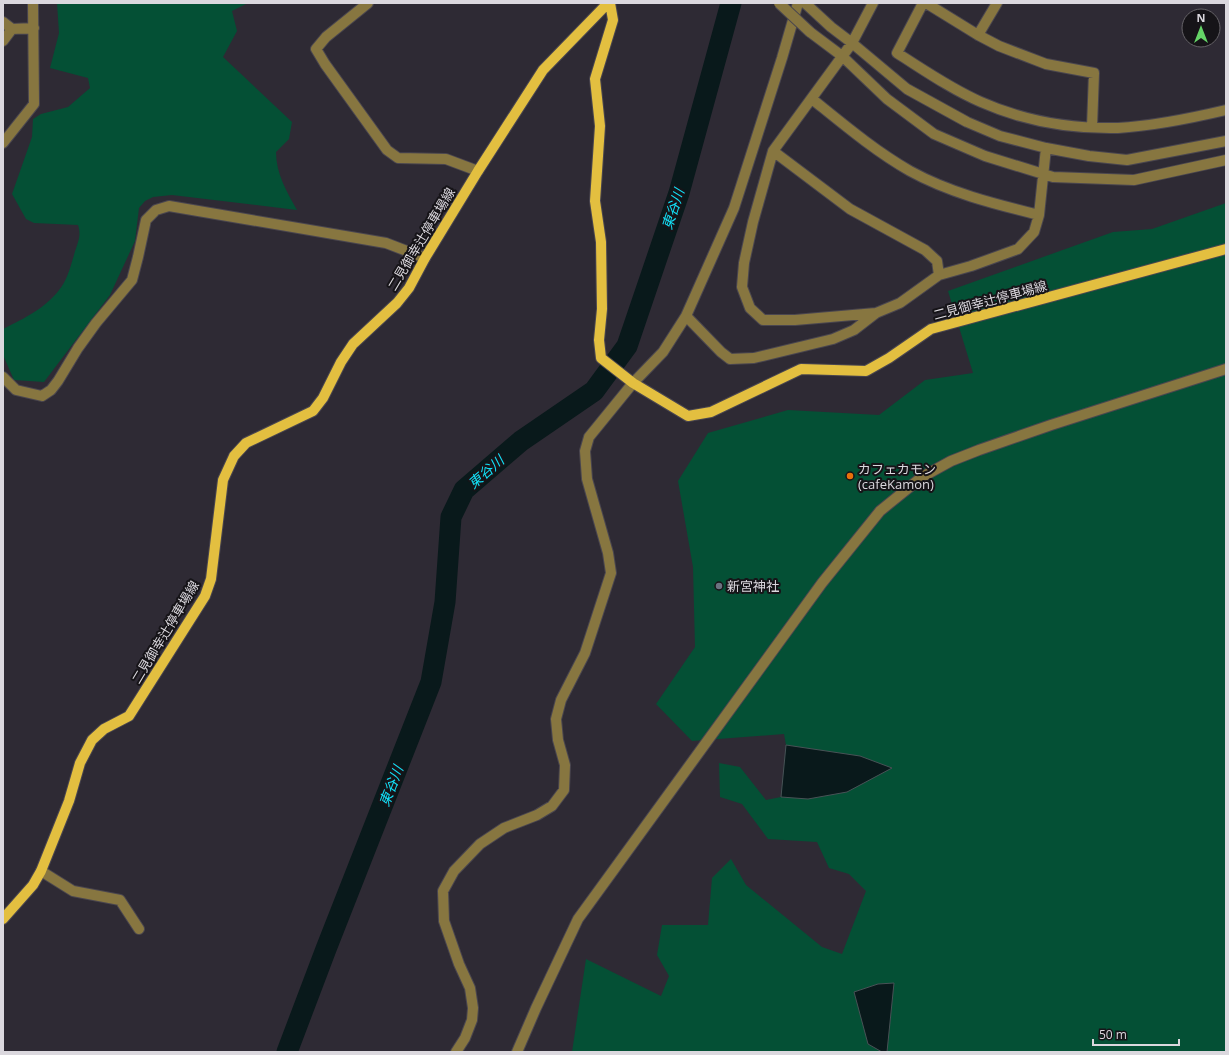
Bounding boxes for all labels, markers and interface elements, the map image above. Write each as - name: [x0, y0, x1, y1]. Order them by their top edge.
- north arrow: [1181, 8, 1221, 48]
- text: N: [1197, 10, 1205, 25]
- street label: 二見御幸辻停車場線: [383, 184, 459, 294]
- water label: 東谷川: [657, 184, 689, 232]
- street label: 二見御幸辻停車場線: [931, 276, 1049, 324]
- water label: 東谷川: [464, 449, 509, 493]
- place label: カフェカモン (cafeKamon): [858, 460, 936, 493]
- marker: カフェカモン (cafeKamon): [845, 471, 855, 481]
- street label: 二見御幸辻停車場線: [127, 577, 203, 687]
- place label: 新宮神社: [727, 577, 779, 595]
- marker: 新宮神社: [714, 581, 724, 591]
- water label: 東谷川: [374, 761, 408, 809]
- scale bar: [1093, 1021, 1179, 1047]
- text: 50 m: [1099, 1026, 1127, 1043]

